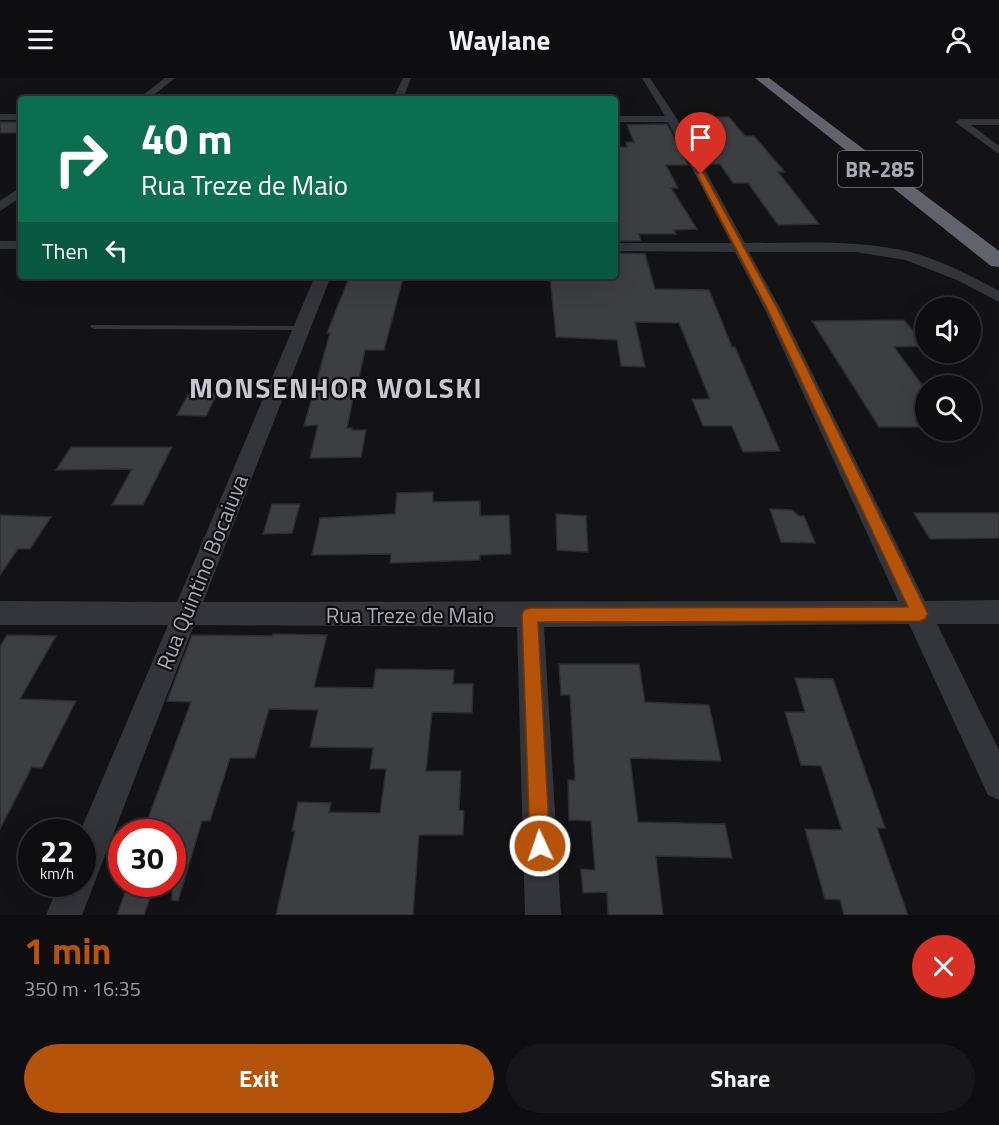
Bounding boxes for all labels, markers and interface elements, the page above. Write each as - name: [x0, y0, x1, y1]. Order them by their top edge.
- text: Waylane: [449, 19, 550, 60]
- icon: menu: [24, 23, 57, 56]
- icon: person: [942, 23, 975, 56]
- text: 40 m: [141, 106, 233, 170]
- pin: [675, 112, 726, 174]
- icon: right: [42, 120, 120, 198]
- icon: arrive: [684, 121, 717, 154]
- road number: BR-285: [838, 151, 922, 187]
- text: Rua Treze de Maio: [141, 164, 348, 205]
- text: Then: [42, 234, 88, 268]
- icon: left: [100, 234, 133, 267]
- map controls: [915, 297, 981, 441]
- button: sound: [915, 297, 981, 363]
- district label: MONSENHOR WOLSKI: [189, 366, 483, 409]
- button: search: [915, 375, 981, 441]
- street label: Rua Quintino Bocaiuva: [147, 469, 257, 675]
- street label: Rua Treze de Maio: [326, 598, 494, 632]
- position arrow: [508, 814, 572, 878]
- speed limit sign: 30: [108, 819, 186, 897]
- text: 22: [40, 828, 74, 874]
- text: km/h: [40, 862, 74, 885]
- text: 1 min: [24, 923, 111, 978]
- button: close: [912, 935, 975, 998]
- text: 350 m · 16:35: [24, 973, 141, 1004]
- button: Exit: [24, 1044, 494, 1113]
- button: Share: [506, 1044, 975, 1113]

